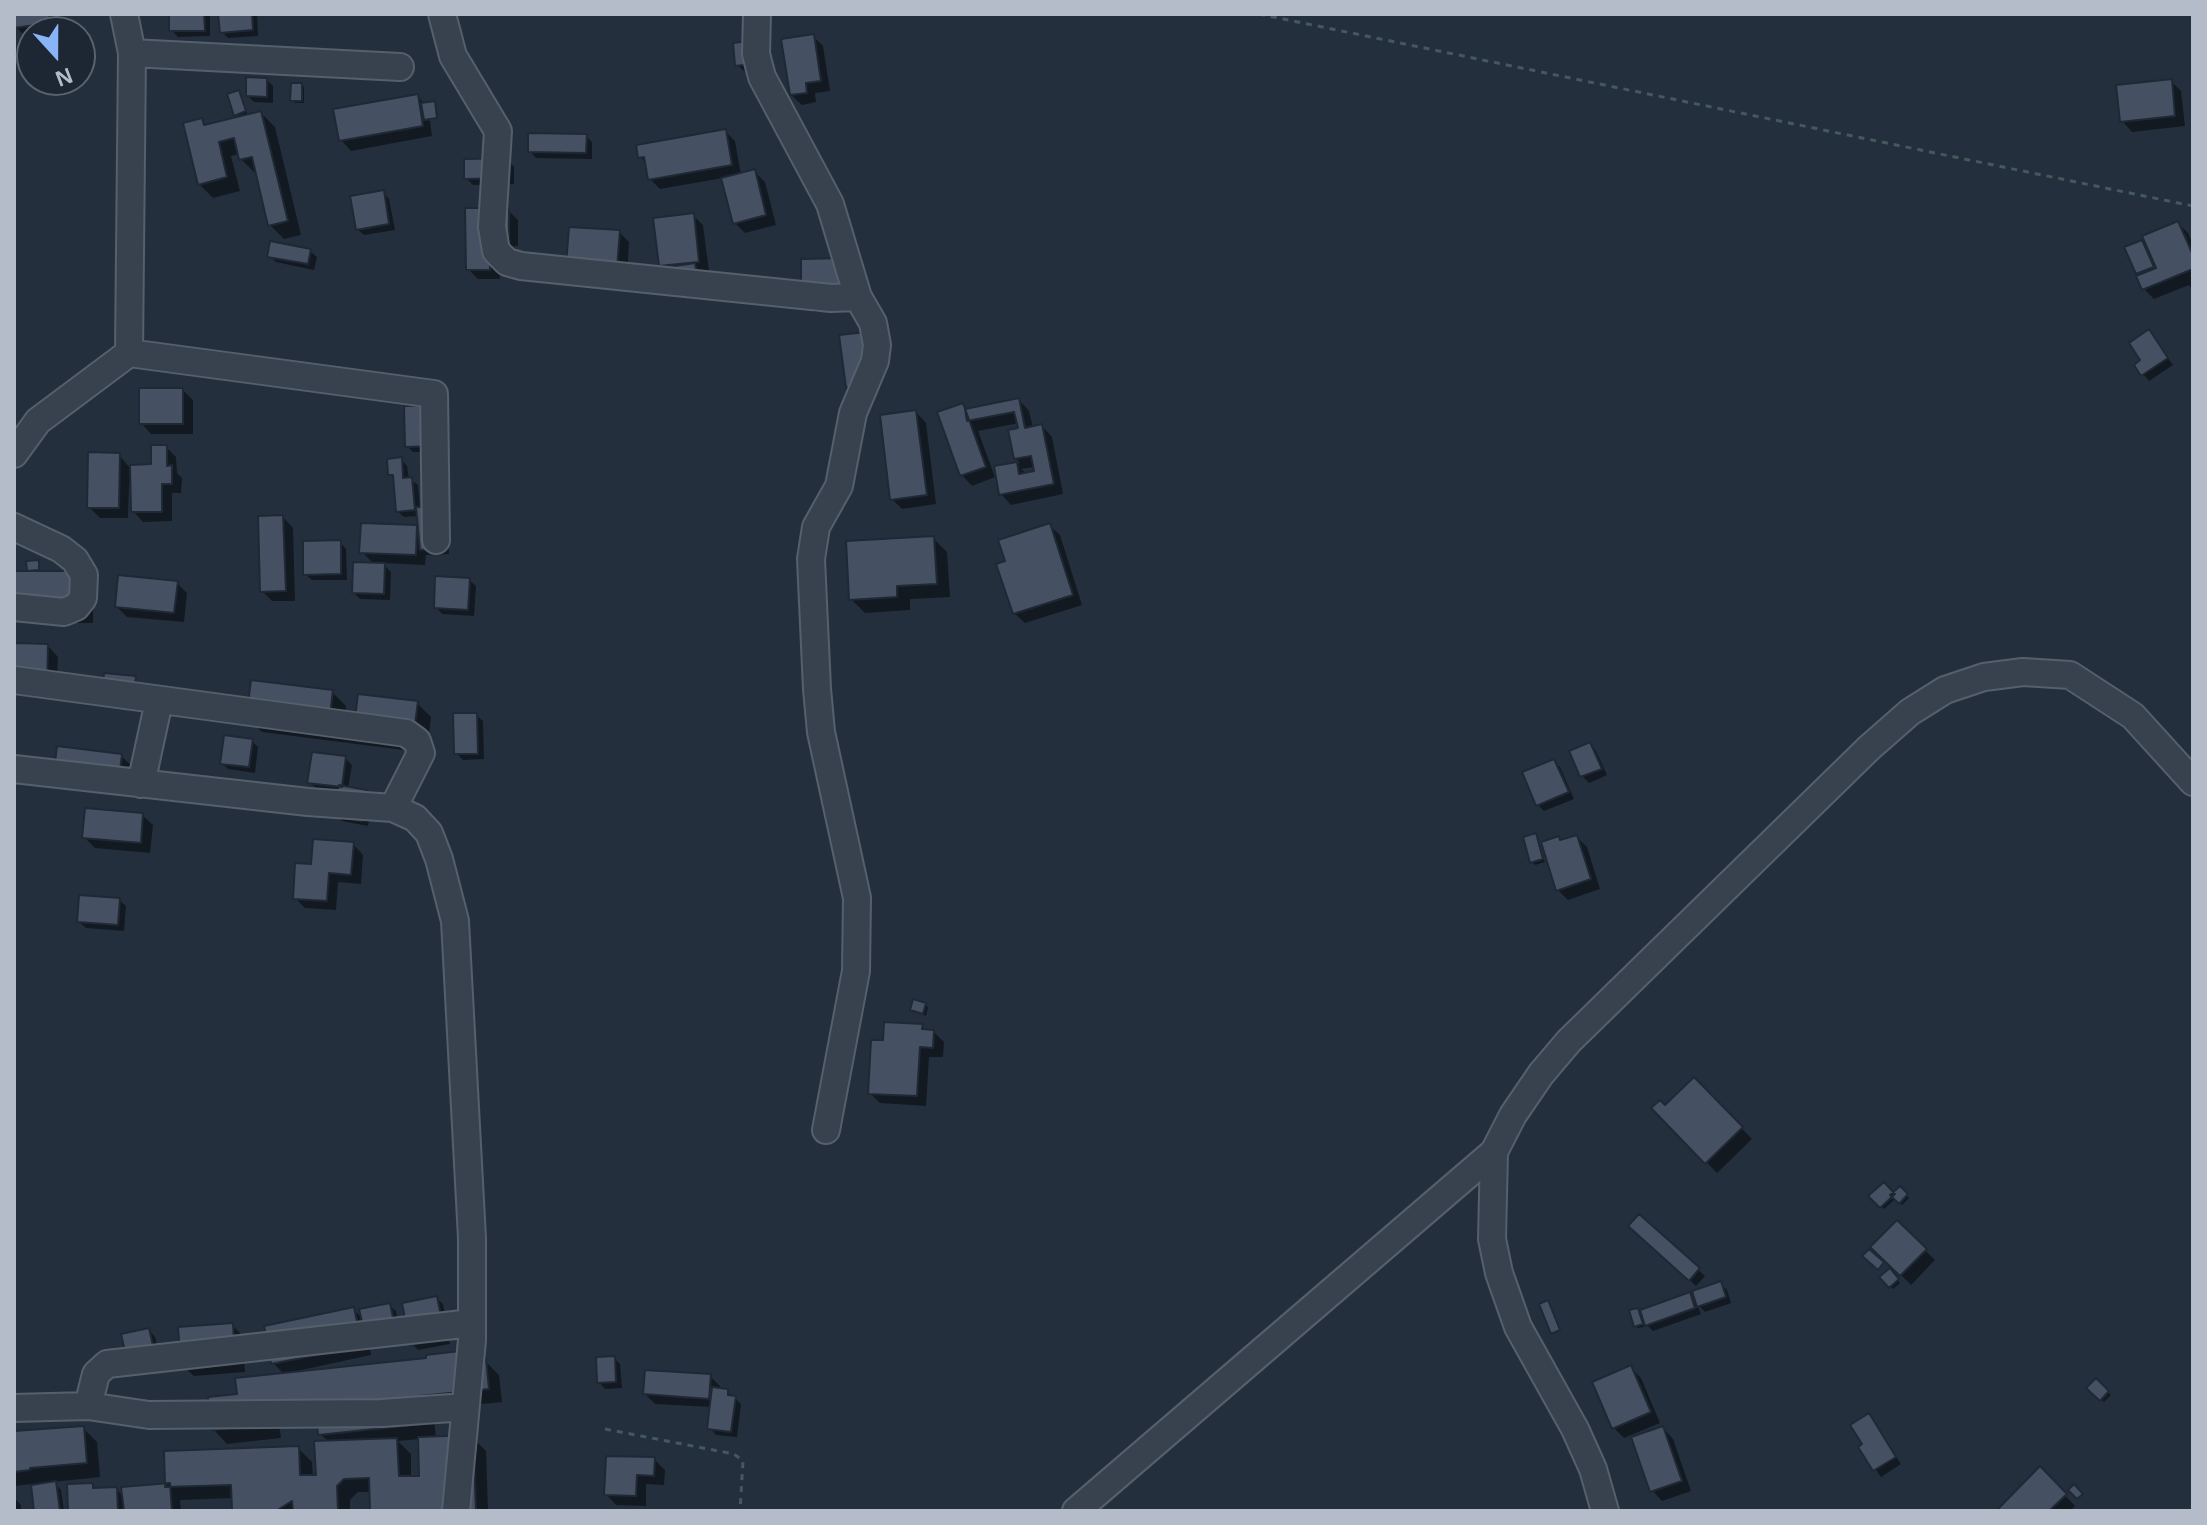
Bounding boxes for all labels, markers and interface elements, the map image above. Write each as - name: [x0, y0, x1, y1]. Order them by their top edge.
- north arrow: [16, 16, 96, 96]
- text: N: [52, 62, 76, 92]

